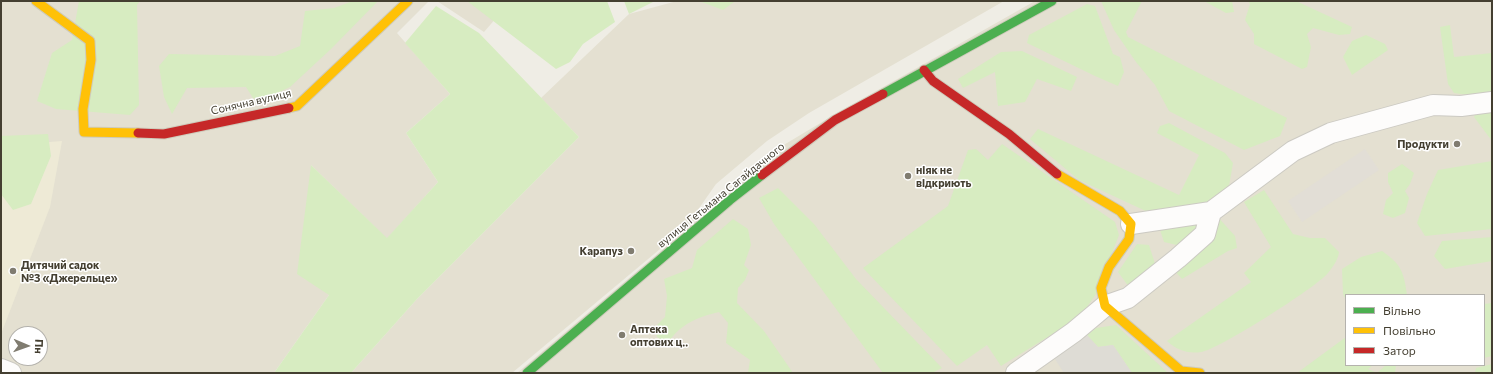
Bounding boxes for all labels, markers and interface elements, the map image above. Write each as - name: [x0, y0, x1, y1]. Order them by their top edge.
- street label: Сонячна вулиця: [210, 86, 292, 118]
- place label: Продукти: [1397, 137, 1449, 151]
- marker: Продукти: [1452, 139, 1462, 149]
- street label: вулиця Гетьмана Сагайдачного: [655, 140, 787, 250]
- place label: ніяк не відкриють: [916, 163, 971, 189]
- marker: ніяк не відкриють: [903, 171, 913, 181]
- place label: Карапуз: [580, 244, 623, 258]
- marker: Карапуз: [626, 246, 636, 256]
- place label: Дитячий садок №3 «Джерельце»: [21, 258, 118, 284]
- marker: Дитячий садок №3 «Джерельце»: [8, 266, 18, 276]
- legend: [1345, 294, 1485, 366]
- text: Вільно: [1383, 303, 1421, 317]
- place label: Аптека оптових ц‥: [630, 322, 688, 348]
- text: Повільно: [1383, 323, 1436, 337]
- north arrow: [8, 326, 48, 366]
- marker: Аптека оптових ц‥: [617, 330, 627, 340]
- text: Пн: [33, 339, 46, 354]
- text: Затор: [1383, 343, 1416, 357]

